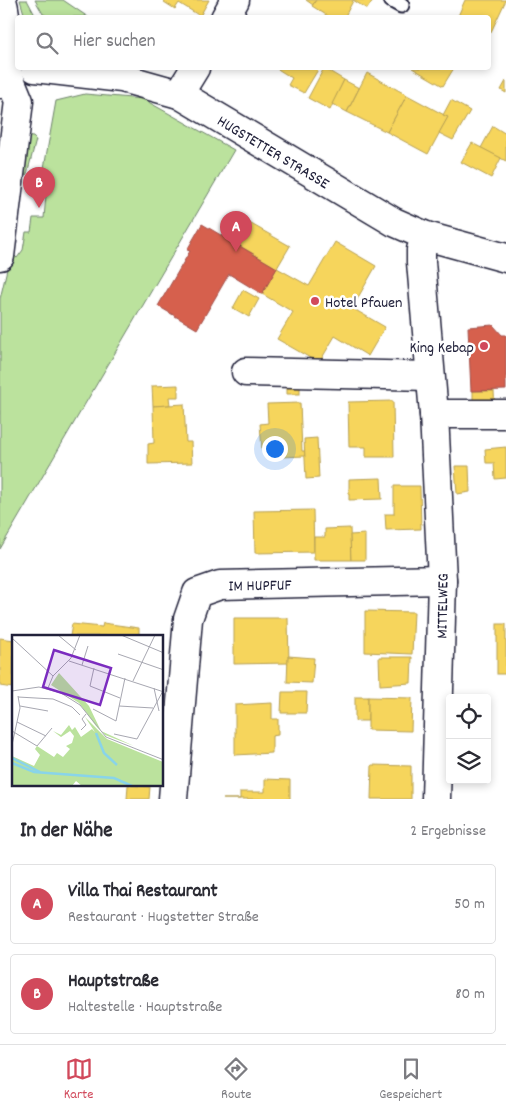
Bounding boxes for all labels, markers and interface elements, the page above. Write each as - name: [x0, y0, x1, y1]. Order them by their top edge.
- search box: [15, 15, 491, 70]
- icon: search: [33, 29, 61, 57]
- text: Hier suchen: [73, 29, 156, 56]
- street label: HUGSTETTER STRASSE: [212, 110, 334, 196]
- pin: B: [23, 167, 55, 208]
- pin: A: [220, 211, 252, 252]
- place label: Hotel Pfauen: [325, 292, 402, 315]
- marker: Hotel Pfauen: [309, 295, 321, 307]
- place label: King Kebap: [409, 337, 474, 360]
- marker: King Kebap: [478, 340, 490, 352]
- your location: [262, 436, 288, 462]
- street label: MITTELWEG: [431, 573, 456, 639]
- street label: IM HUPFUF: [228, 574, 292, 599]
- inset map: [12, 635, 164, 786]
- map controls: [446, 694, 491, 784]
- button: locate: [446, 694, 491, 739]
- button: layers: [446, 739, 491, 784]
- text: In der Nähe: [20, 817, 112, 847]
- text: 2 Ergebnisse: [410, 820, 486, 843]
- text: Villa Thai Restaurant: [68, 879, 217, 906]
- text: A: [33, 893, 41, 916]
- text: 50 m: [454, 893, 485, 916]
- text: Restaurant · Hugstetter Straße: [68, 906, 259, 929]
- text: Hauptstraße: [68, 969, 159, 996]
- text: B: [33, 983, 41, 1006]
- text: 80 m: [455, 983, 485, 1006]
- text: Haltestelle · Hauptstraße: [68, 996, 222, 1019]
- tab: Karte: [64, 1055, 93, 1105]
- tab: Route: [221, 1055, 252, 1105]
- tab: Gespeichert: [379, 1055, 442, 1105]

